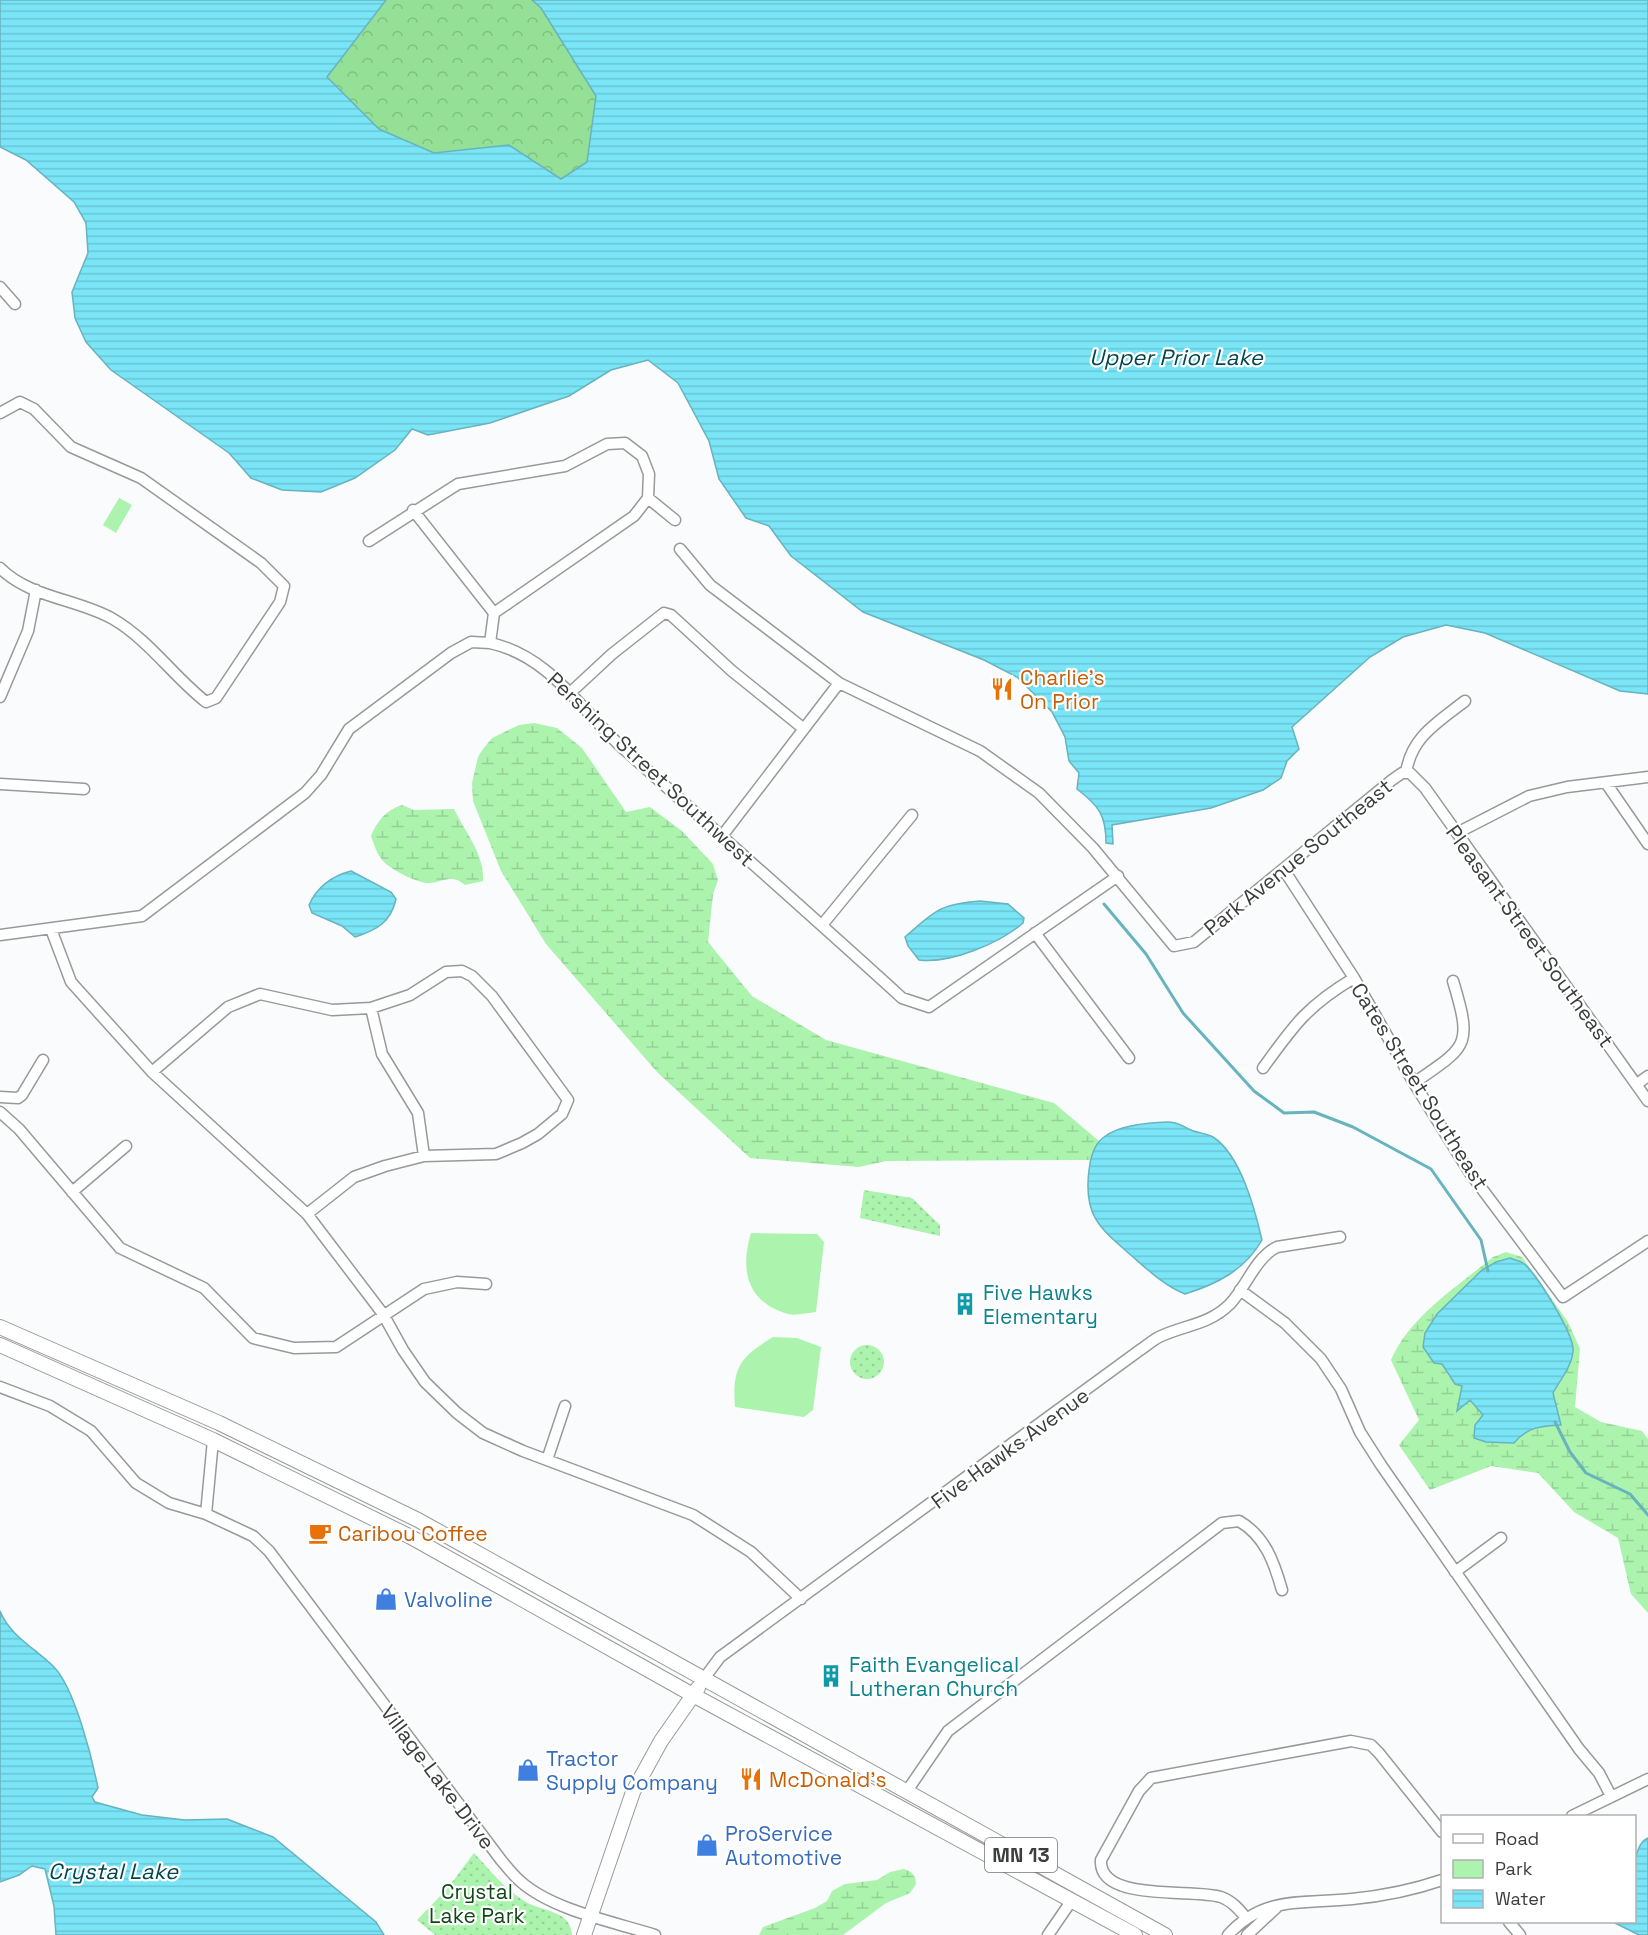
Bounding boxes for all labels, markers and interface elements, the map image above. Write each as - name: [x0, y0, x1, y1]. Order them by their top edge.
- water label: Upper Prior Lake: [1089, 343, 1264, 371]
- place label: Charlie's On Prior: [1020, 664, 1105, 715]
- street label: Pershing Street Southwest: [542, 666, 760, 872]
- restaurant icon: Charlie's On Prior: [989, 676, 1015, 702]
- street label: Park Avenue Southeast: [1198, 773, 1398, 941]
- street label: Pleasant Street Southeast: [1440, 819, 1620, 1053]
- street label: Cates Street Southeast: [1345, 978, 1495, 1194]
- place label: Five Hawks Elementary: [983, 1279, 1098, 1330]
- building icon: Five Hawks Elementary: [952, 1291, 978, 1317]
- street label: Five Hawks Avenue: [926, 1382, 1094, 1514]
- cafe icon: Caribou Coffee: [307, 1520, 333, 1546]
- place label: Caribou Coffee: [338, 1520, 488, 1547]
- shop icon: Valvoline: [373, 1586, 399, 1612]
- place label: Valvoline: [404, 1586, 493, 1613]
- place label: Faith Evangelical Lutheran Church: [849, 1651, 1019, 1702]
- building icon: Faith Evangelical Lutheran Church: [818, 1663, 844, 1689]
- street label: Village Lake Drive: [375, 1699, 501, 1855]
- place label: Tractor Supply Company: [546, 1745, 718, 1796]
- shop icon: Tractor Supply Company: [515, 1757, 541, 1783]
- restaurant icon: McDonald's: [738, 1766, 764, 1792]
- place label: McDonald's: [769, 1766, 887, 1793]
- legend: [1441, 1815, 1636, 1923]
- place label: ProService Automotive: [725, 1820, 842, 1871]
- text: Road: [1495, 1827, 1539, 1850]
- shop icon: ProService Automotive: [694, 1832, 720, 1858]
- road number: MN 13: [985, 1838, 1057, 1872]
- water label: Crystal Lake: [48, 1857, 179, 1885]
- text: Park: [1495, 1857, 1533, 1880]
- park label: Crystal Lake Park: [429, 1878, 525, 1929]
- text: Water: [1495, 1887, 1546, 1910]

